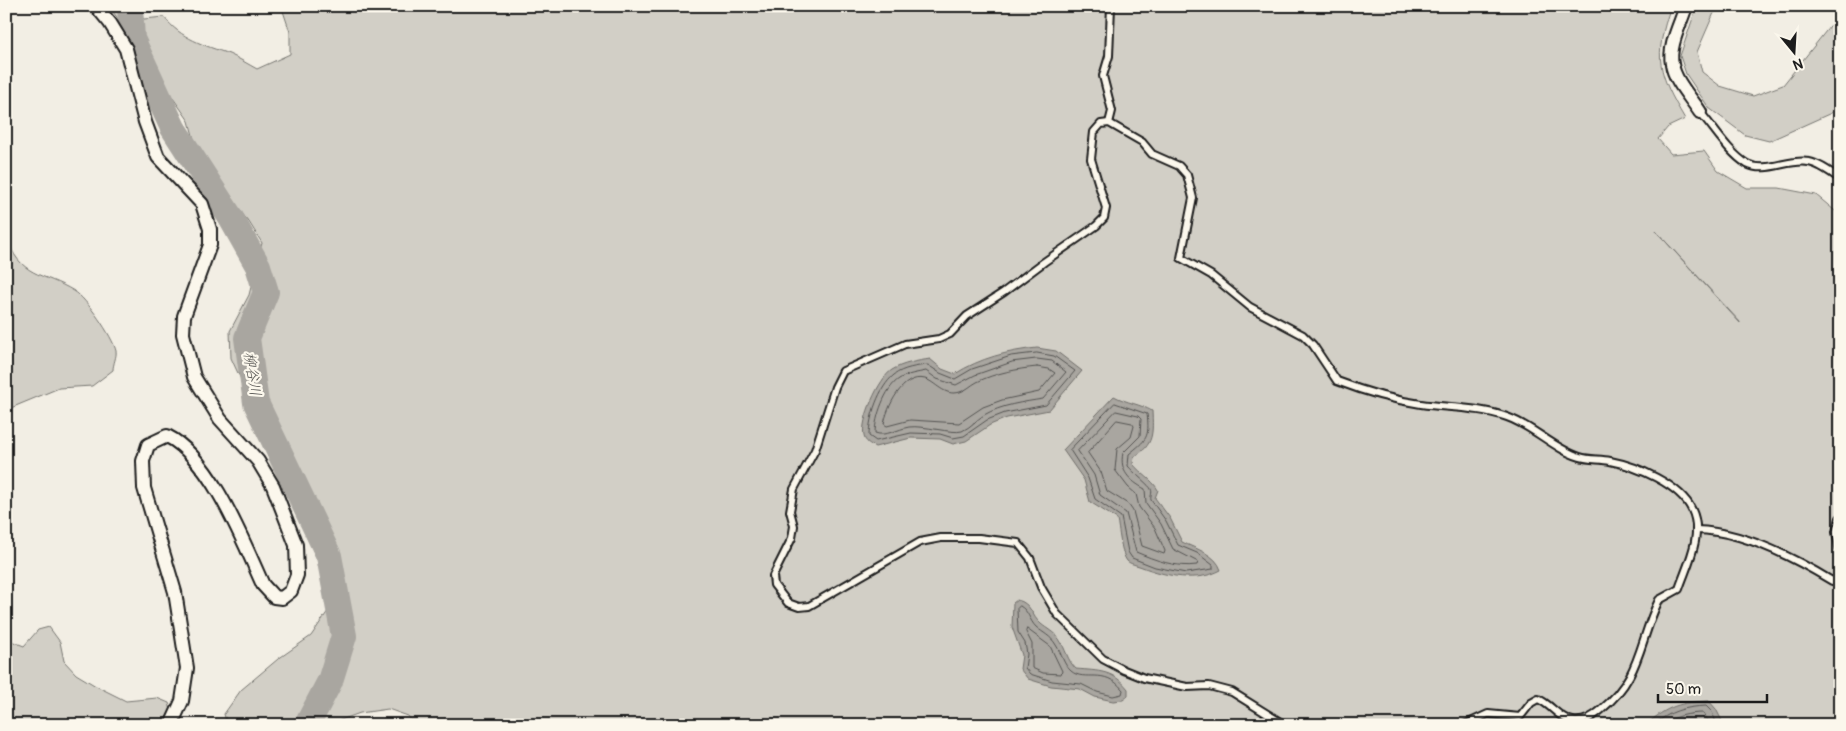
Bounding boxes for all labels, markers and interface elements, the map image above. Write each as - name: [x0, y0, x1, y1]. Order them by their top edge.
- north arrow: [1768, 28, 1818, 78]
- text: N: [1791, 54, 1805, 73]
- water label: 柳谷川: [239, 350, 265, 398]
- scale bar: [1658, 671, 1767, 703]
- text: 50 m: [1666, 680, 1701, 699]

